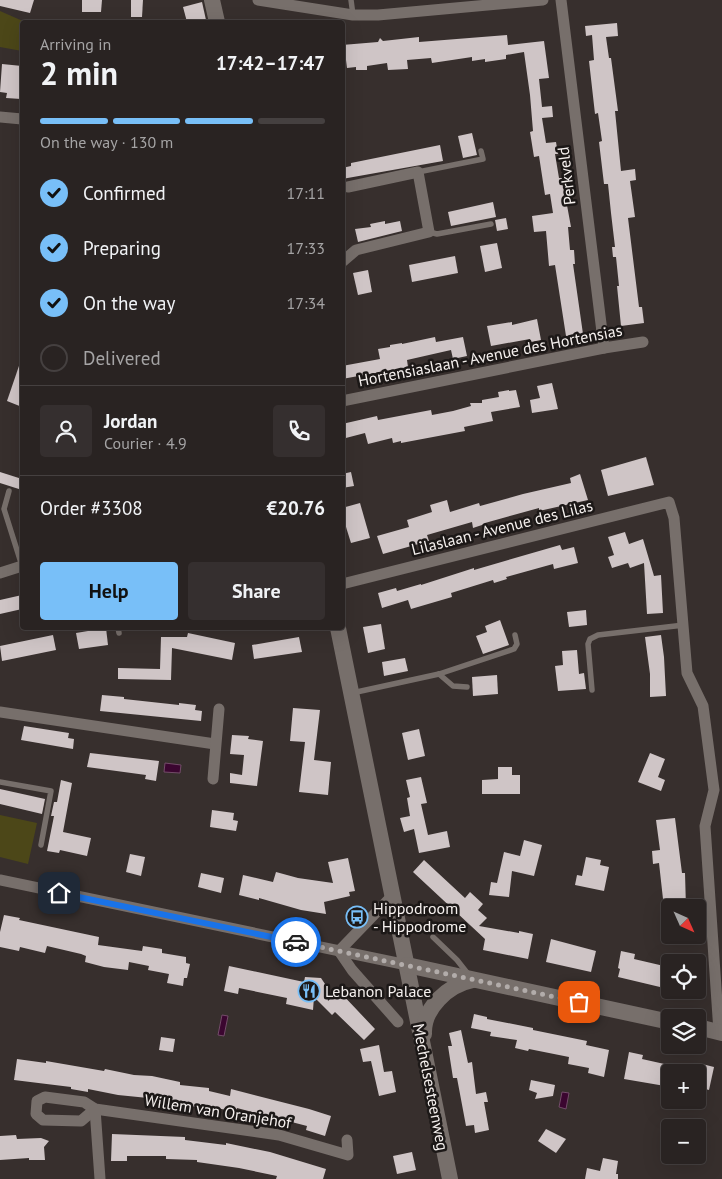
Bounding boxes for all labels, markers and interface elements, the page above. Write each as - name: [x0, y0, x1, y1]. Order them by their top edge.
- text: Arriving in: [40, 34, 111, 54]
- text: 17:42–17:47: [216, 51, 325, 75]
- text: 2 min: [40, 52, 118, 94]
- text: On the way · 130 m: [40, 132, 173, 152]
- street label: Perkveld: [553, 146, 579, 206]
- icon: check: [40, 179, 68, 207]
- text: Confirmed: [83, 181, 166, 205]
- text: 17:11: [287, 183, 325, 203]
- icon: check: [40, 234, 68, 262]
- text: Preparing: [83, 236, 161, 260]
- text: 17:33: [287, 238, 325, 258]
- icon: check: [40, 289, 68, 317]
- text: On the way: [83, 291, 175, 315]
- text: 17:34: [287, 293, 325, 313]
- street label: Hortensiaslaan - Avenue des Hortensias: [356, 320, 624, 390]
- text: Delivered: [83, 346, 161, 370]
- button: person: [40, 405, 92, 457]
- button: phone: [273, 405, 325, 457]
- text: Jordan: [104, 409, 157, 433]
- text: Courier · 4.9: [104, 433, 187, 453]
- street label: Lilaslaan - Avenue des Lilas: [409, 495, 595, 559]
- text: Order #3308: [40, 496, 143, 520]
- text: €20.76: [266, 496, 325, 520]
- button: Help: [40, 562, 178, 620]
- button: Share: [188, 562, 325, 620]
- pin: [38, 872, 80, 914]
- icon: home: [45, 879, 73, 907]
- place label: Hippodroom - Hippodrome: [373, 898, 466, 936]
- north arrow: [661, 899, 706, 944]
- map controls: [661, 899, 706, 1164]
- bus stop icon: Hippodroom - Hippodrome: [345, 905, 369, 929]
- courier: [271, 917, 321, 967]
- icon: car: [282, 928, 310, 956]
- button: locate: [661, 954, 706, 999]
- restaurant icon: Lebanon Palace: [297, 979, 321, 1003]
- place label: Lebanon Palace: [325, 981, 431, 1001]
- pin: [558, 981, 600, 1023]
- icon: bag: [565, 988, 593, 1016]
- button: layers: [661, 1009, 706, 1054]
- street label: Mechelsesteenweg: [409, 1022, 453, 1152]
- button: +: [661, 1064, 706, 1109]
- street label: Willem van Oranjehof: [143, 1090, 294, 1133]
- button: −: [661, 1119, 706, 1164]

